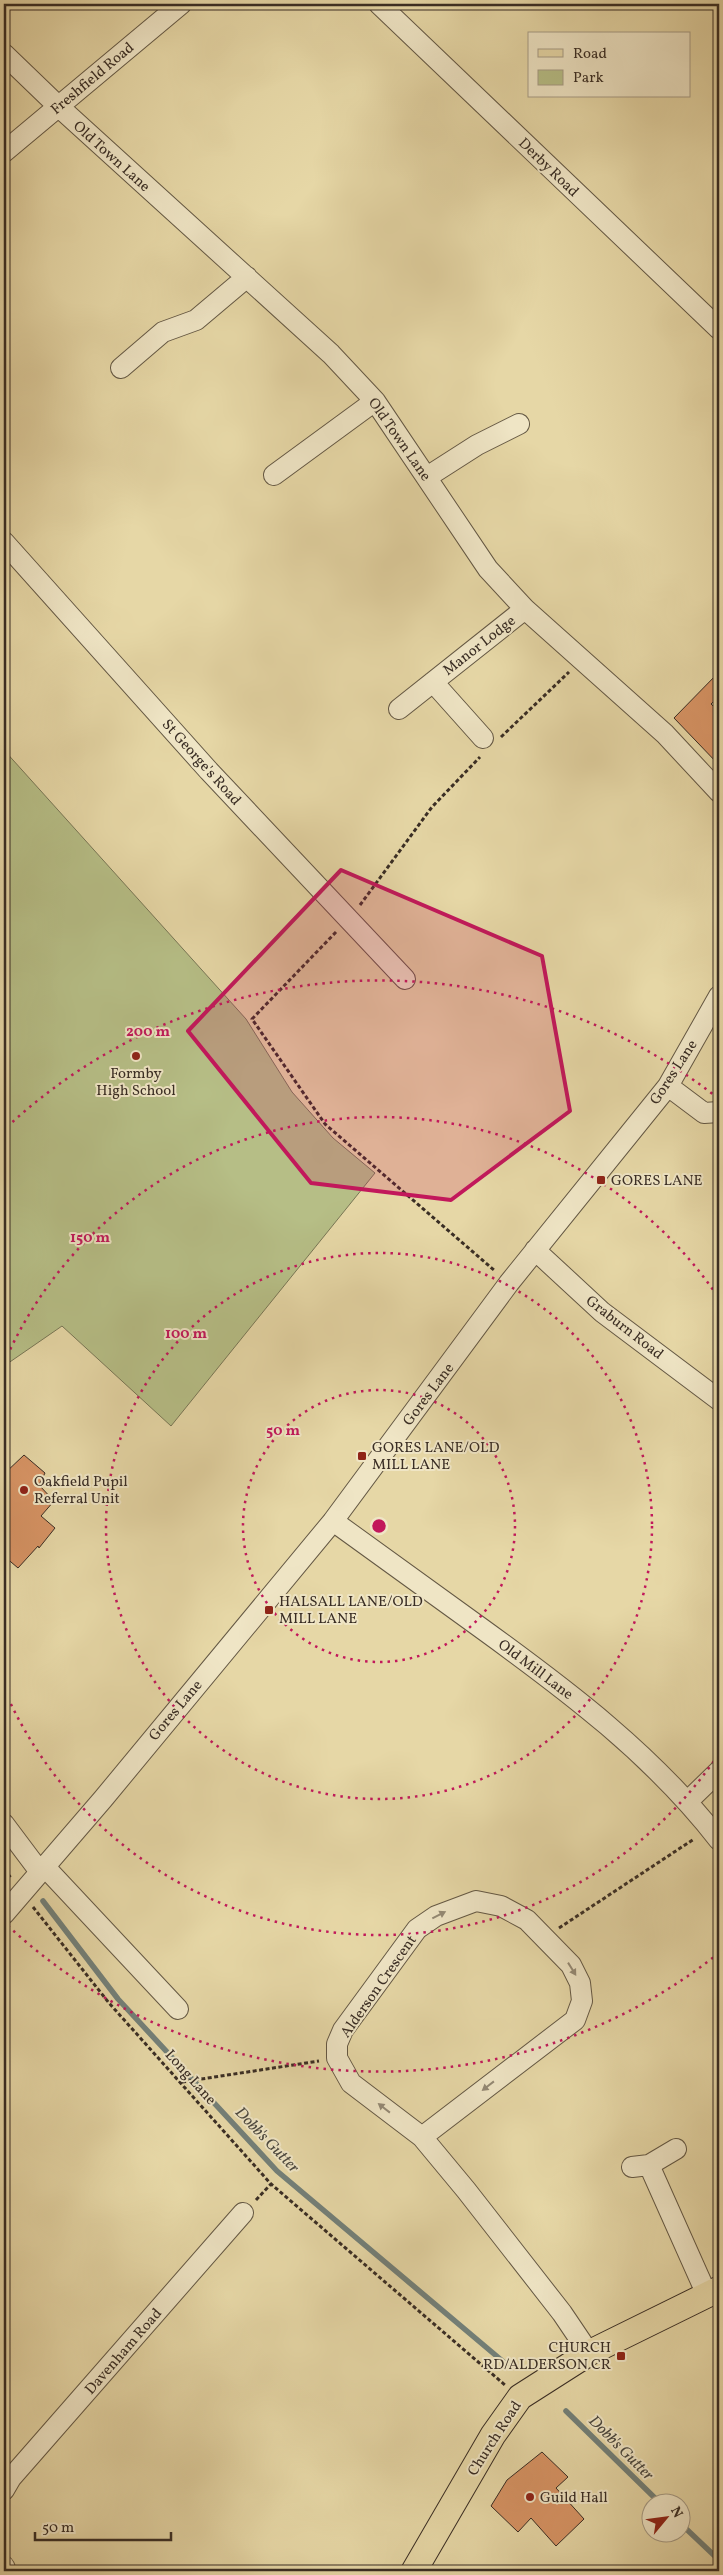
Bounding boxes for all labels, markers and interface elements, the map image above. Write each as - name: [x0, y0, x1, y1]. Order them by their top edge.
- legend: [528, 32, 690, 98]
- street label: Freshfield Road: [47, 38, 139, 120]
- text: Road: [573, 44, 607, 65]
- text: Park: [573, 68, 604, 89]
- street label: Old Town Lane: [68, 117, 154, 198]
- street label: Derby Road: [513, 134, 583, 202]
- street label: Old Town Lane: [362, 394, 435, 486]
- street label: Manor Lodge: [439, 611, 521, 681]
- street label: St George's Road: [156, 715, 245, 811]
- text: 200 m: [126, 1022, 170, 1043]
- street label: Gores Lane: [645, 1036, 703, 1109]
- marker: Formby High School: [130, 1050, 142, 1062]
- place label: Formby High School: [96, 1064, 176, 1102]
- place label: GORES LANE: [611, 1171, 703, 1192]
- marker: GORES LANE: [595, 1174, 607, 1186]
- text: 150 m: [70, 1228, 110, 1249]
- street label: Graburn Road: [581, 1291, 667, 1365]
- text: 100 m: [165, 1324, 208, 1345]
- street label: Gores Lane: [399, 1359, 460, 1431]
- text: 50 m: [266, 1421, 300, 1442]
- place label: GORES LANE/OLD MILL LANE: [372, 1438, 499, 1476]
- marker: GORES LANE/OLD MILL LANE: [356, 1450, 368, 1462]
- place label: Oakfield Pupil Referral Unit: [34, 1472, 128, 1510]
- marker: Oakfield Pupil Referral Unit: [18, 1484, 30, 1496]
- centre of rings: [370, 1517, 388, 1535]
- place label: HALSALL LANE/OLD MILL LANE: [279, 1592, 423, 1630]
- marker: HALSALL LANE/OLD MILL LANE: [263, 1604, 275, 1616]
- street label: Old Mill Lane: [493, 1635, 577, 1705]
- street label: Gores Lane: [144, 1676, 208, 1746]
- one-way arrow: [432, 1911, 446, 1919]
- street label: Alderson Crescent: [336, 1931, 423, 2042]
- one-way arrow: [568, 1963, 577, 1976]
- street label: Long Lane: [159, 2046, 220, 2110]
- one-way arrow: [482, 2081, 495, 2091]
- water label: Dobb's Gutter: [229, 2102, 304, 2179]
- one-way arrow: [377, 2102, 390, 2113]
- street label: Davenham Road: [81, 2304, 168, 2400]
- place label: CHURCH RD/ALDERSON CR: [483, 2338, 611, 2376]
- marker: CHURCH RD/ALDERSON CR: [615, 2350, 627, 2362]
- street label: Church Road: [463, 2397, 527, 2480]
- water label: Dobb's Gutter: [583, 2411, 659, 2487]
- place label: Guild Hall: [540, 2488, 608, 2509]
- marker: Guild Hall: [524, 2491, 536, 2503]
- north arrow: [640, 2492, 690, 2542]
- text: N: [665, 2503, 687, 2521]
- scale bar: [35, 2510, 171, 2542]
- text: 50 m: [42, 2518, 74, 2539]

